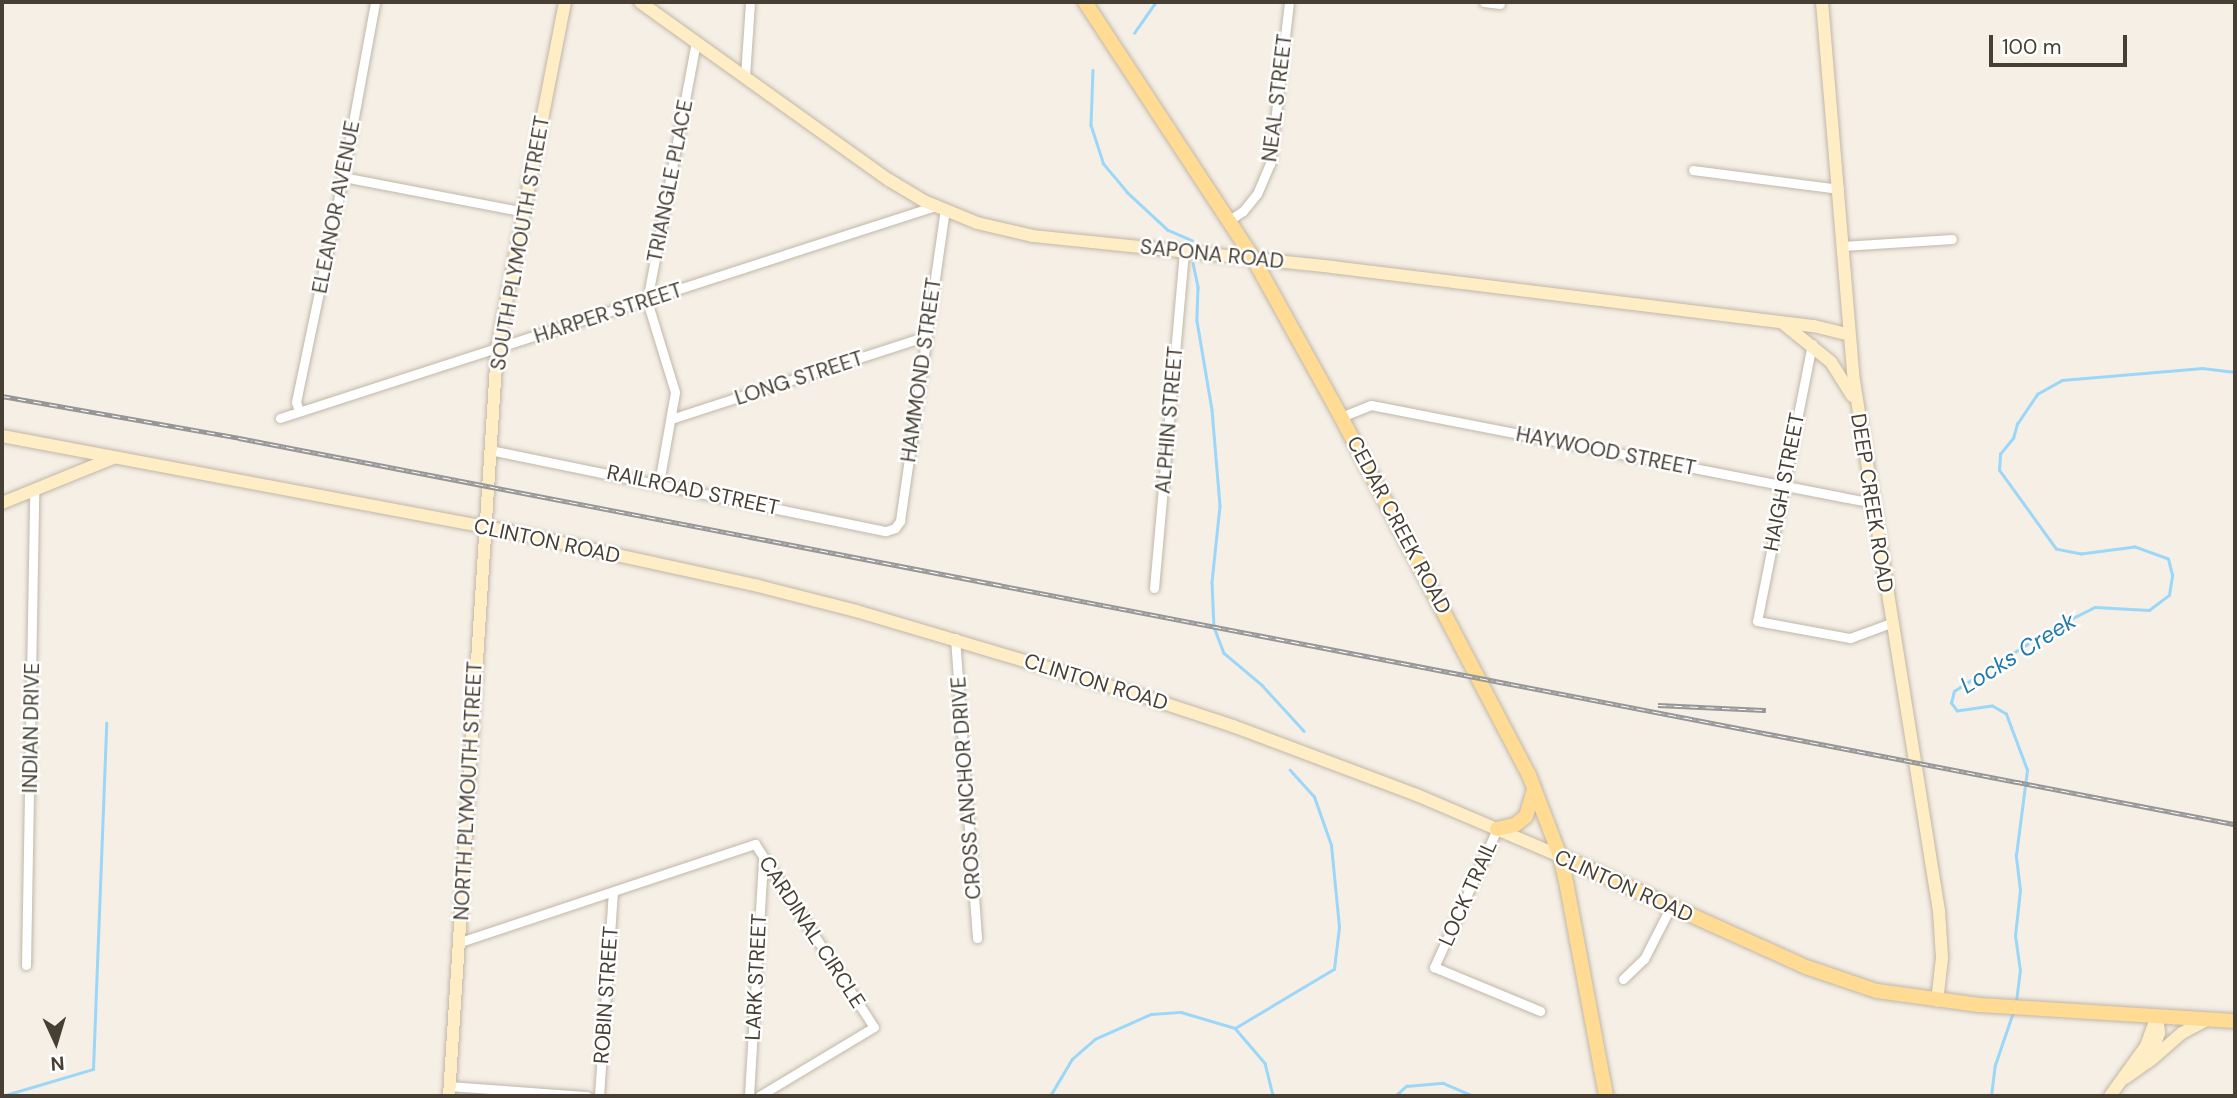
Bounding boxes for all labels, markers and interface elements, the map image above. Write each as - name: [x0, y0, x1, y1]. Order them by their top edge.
- scale bar: [1992, 21, 2130, 65]
- street label: NEAL STREET: [1257, 33, 1297, 163]
- text: 100 m: [2002, 33, 2062, 61]
- street label: TRIANGLE PLACE: [642, 97, 698, 265]
- street label: SOUTH PLYMOUTH STREET: [485, 114, 555, 372]
- street label: ELEANOR AVENUE: [307, 118, 365, 296]
- street label: SAPONA ROAD: [1139, 234, 1285, 274]
- street label: HAMMOND STREET: [896, 276, 946, 464]
- street label: HARPER STREET: [531, 277, 685, 349]
- street label: LONG STREET: [732, 345, 866, 411]
- street label: ALPHIN STREET: [1150, 345, 1188, 495]
- street label: HAIGH STREET: [1758, 411, 1810, 553]
- street label: DEEP CREEK ROAD: [1845, 412, 1899, 594]
- street label: HAYWOOD STREET: [1514, 421, 1698, 481]
- street label: CEDAR CREEK ROAD: [1342, 432, 1456, 618]
- street label: RAILROAD STREET: [604, 459, 782, 521]
- street label: CLINTON ROAD: [472, 513, 622, 569]
- water label: Locks Creek: [1955, 607, 2081, 699]
- street label: CLINTON ROAD: [1021, 648, 1171, 716]
- street label: NORTH PLYMOUTH STREET: [449, 661, 487, 921]
- street label: INDIAN DRIVE: [17, 663, 45, 793]
- street label: CROSS ANCHOR DRIVE: [946, 676, 986, 900]
- street label: LOCK TRAIL: [1433, 836, 1503, 950]
- street label: CLINTON ROAD: [1551, 844, 1697, 928]
- street label: CARDINAL CIRCLE: [753, 851, 871, 1013]
- street label: LARK STREET: [740, 913, 772, 1041]
- street label: ROBIN STREET: [589, 925, 623, 1065]
- north arrow: [21, 1007, 91, 1077]
- text: N: [50, 1050, 65, 1076]

